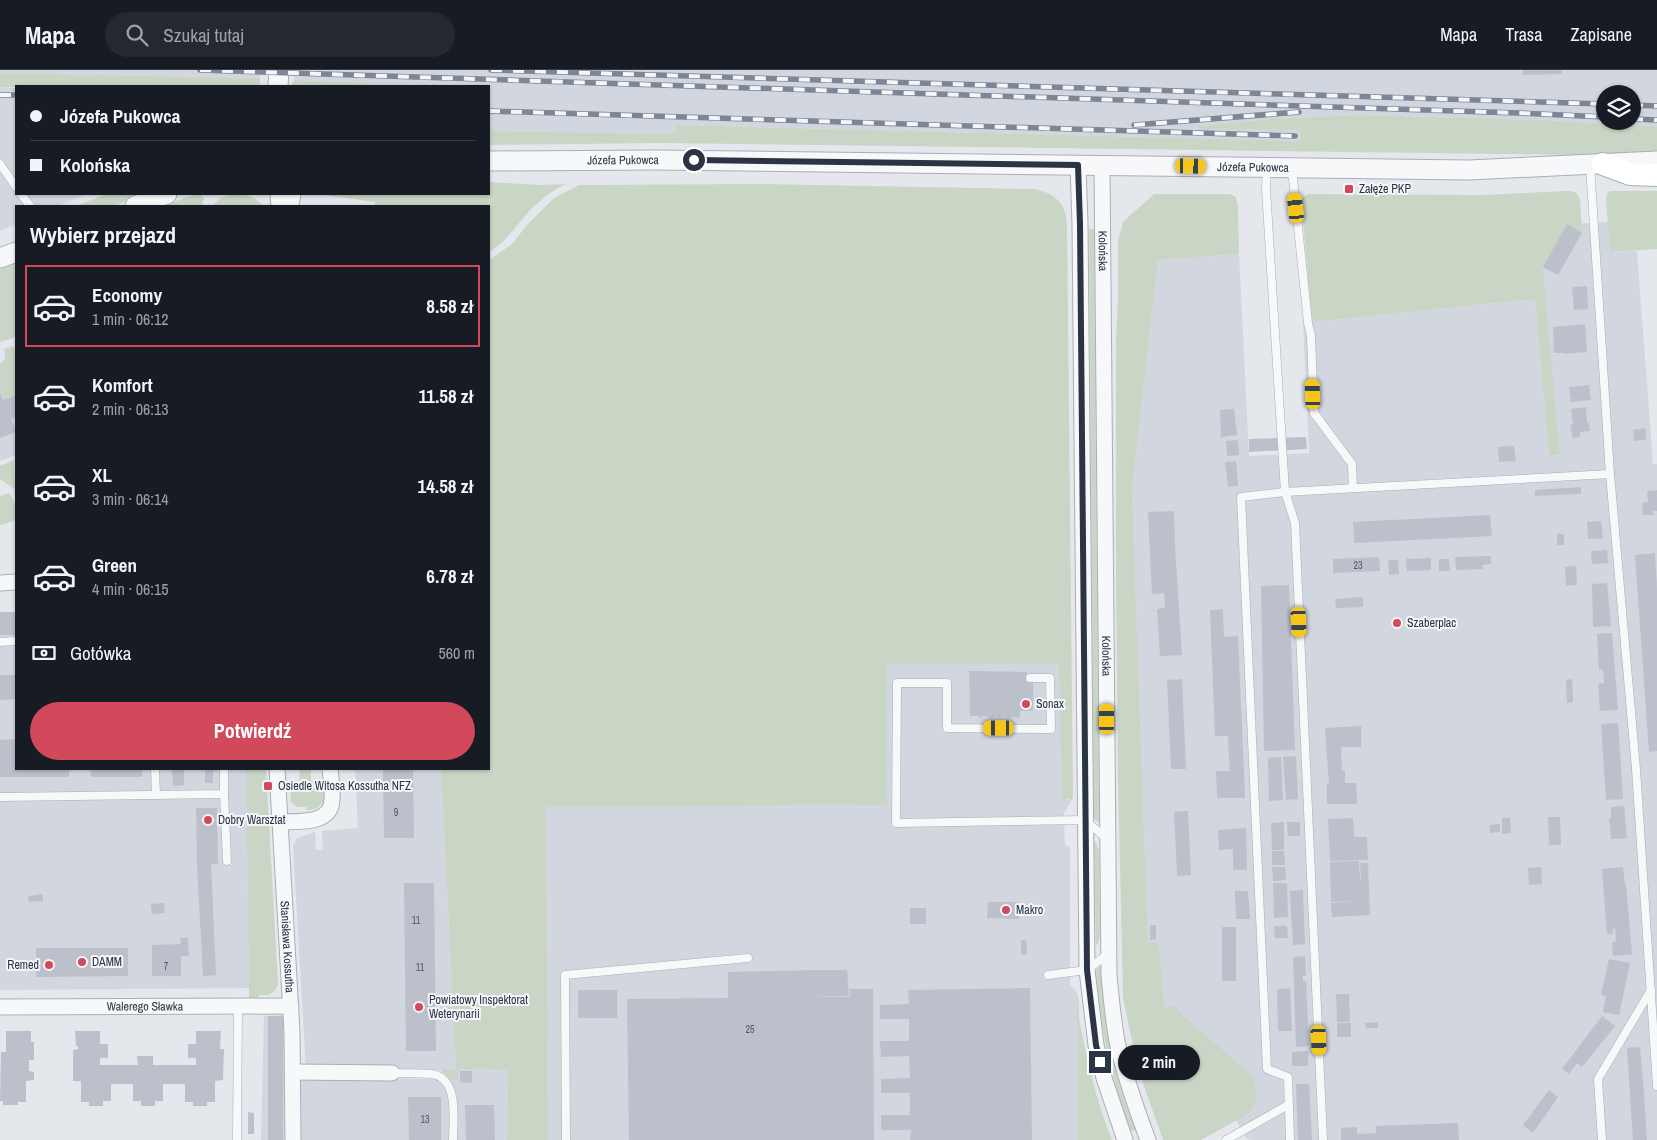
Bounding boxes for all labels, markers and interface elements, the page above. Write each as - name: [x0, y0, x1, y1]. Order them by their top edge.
- search box: [105, 12, 455, 57]
- text: Mapa: [25, 19, 75, 51]
- icon: search: [123, 21, 151, 49]
- text: Szukaj tutaj: [163, 22, 244, 48]
- text: Mapa: [1440, 22, 1477, 47]
- text: Trasa: [1505, 22, 1542, 47]
- text: Zapisane: [1570, 22, 1632, 47]
- map controls: [1596, 85, 1641, 130]
- button: layers: [1596, 85, 1641, 130]
- text: Józefa Pukowca: [60, 103, 180, 129]
- route start: [683, 149, 705, 171]
- text: Kolońska: [60, 152, 130, 178]
- street label: Józefa Pukowca: [587, 152, 660, 168]
- car: [1175, 158, 1206, 174]
- street label: Józefa Pukowca: [1217, 159, 1289, 176]
- place label: Załęże PKP: [1359, 181, 1411, 197]
- marker: Załęże PKP: [1343, 183, 1355, 195]
- car: [1286, 192, 1305, 224]
- text: Wybierz przejazd: [30, 220, 176, 250]
- street label: Kolońska: [1095, 231, 1111, 272]
- text: Economy: [92, 282, 162, 308]
- icon: car: [32, 284, 77, 329]
- text: 8.58 zł: [426, 293, 473, 319]
- text: 1 min · 06:12: [92, 308, 169, 330]
- text: Komfort: [92, 372, 153, 398]
- icon: car: [32, 374, 77, 419]
- car: [1304, 379, 1321, 409]
- text: 11.58 zł: [418, 383, 473, 409]
- text: 2 min · 06:13: [92, 398, 169, 420]
- text: XL: [92, 462, 112, 488]
- icon: car: [32, 464, 77, 509]
- text: 14.58 zł: [418, 473, 473, 499]
- text: 3 min · 06:14: [92, 488, 169, 510]
- text: Green: [92, 552, 137, 578]
- icon: car: [32, 554, 77, 599]
- house number: 23: [1353, 559, 1363, 572]
- text: 6.78 zł: [426, 563, 473, 589]
- text: 4 min · 06:15: [92, 578, 169, 600]
- car: [1290, 607, 1307, 637]
- place label: Szaberplac: [1407, 615, 1456, 631]
- marker: Szaberplac: [1391, 617, 1403, 629]
- street label: Kolońska: [1098, 636, 1114, 677]
- icon: cash: [30, 639, 58, 667]
- text: Gotówka: [70, 640, 131, 666]
- text: 560 m: [439, 642, 475, 664]
- place label: Sonax: [1036, 696, 1064, 712]
- marker: Sonax: [1020, 698, 1032, 710]
- button: Potwierdź: [30, 702, 475, 760]
- car: [1099, 704, 1114, 734]
- car: [984, 721, 1014, 736]
- place label: Osiedle Witosa Kossutha NFZ: [278, 778, 411, 794]
- marker: Osiedle Witosa Kossutha NFZ: [262, 780, 274, 792]
- house number: 9: [394, 806, 399, 819]
- place label: Dobry Warsztat: [218, 812, 286, 828]
- marker: Dobry Warsztat: [202, 814, 214, 826]
- street label: Stanisława Kossutha: [277, 900, 298, 994]
- place label: Makro: [1016, 902, 1043, 918]
- marker: Makro: [1000, 904, 1012, 916]
- house number: 11: [412, 914, 421, 927]
- place label: DAMM: [92, 954, 122, 970]
- marker: DAMM: [76, 956, 88, 968]
- place label: Remed: [7, 957, 39, 973]
- marker: Remed: [43, 959, 55, 971]
- house number: 7: [164, 960, 169, 973]
- house number: 11: [416, 961, 425, 974]
- place label: Powiatowy Inspektorat Weterynarii: [429, 992, 528, 1022]
- street label: Walerego Sławka: [107, 998, 184, 1015]
- marker: Powiatowy Inspektorat Weterynarii: [413, 1001, 425, 1013]
- house number: 25: [745, 1023, 755, 1036]
- car: [1310, 1025, 1327, 1055]
- callout: 2 min: [1118, 1044, 1200, 1080]
- route end: [1089, 1051, 1111, 1073]
- text: 2 min: [1142, 1051, 1176, 1073]
- house number: 13: [420, 1113, 430, 1126]

